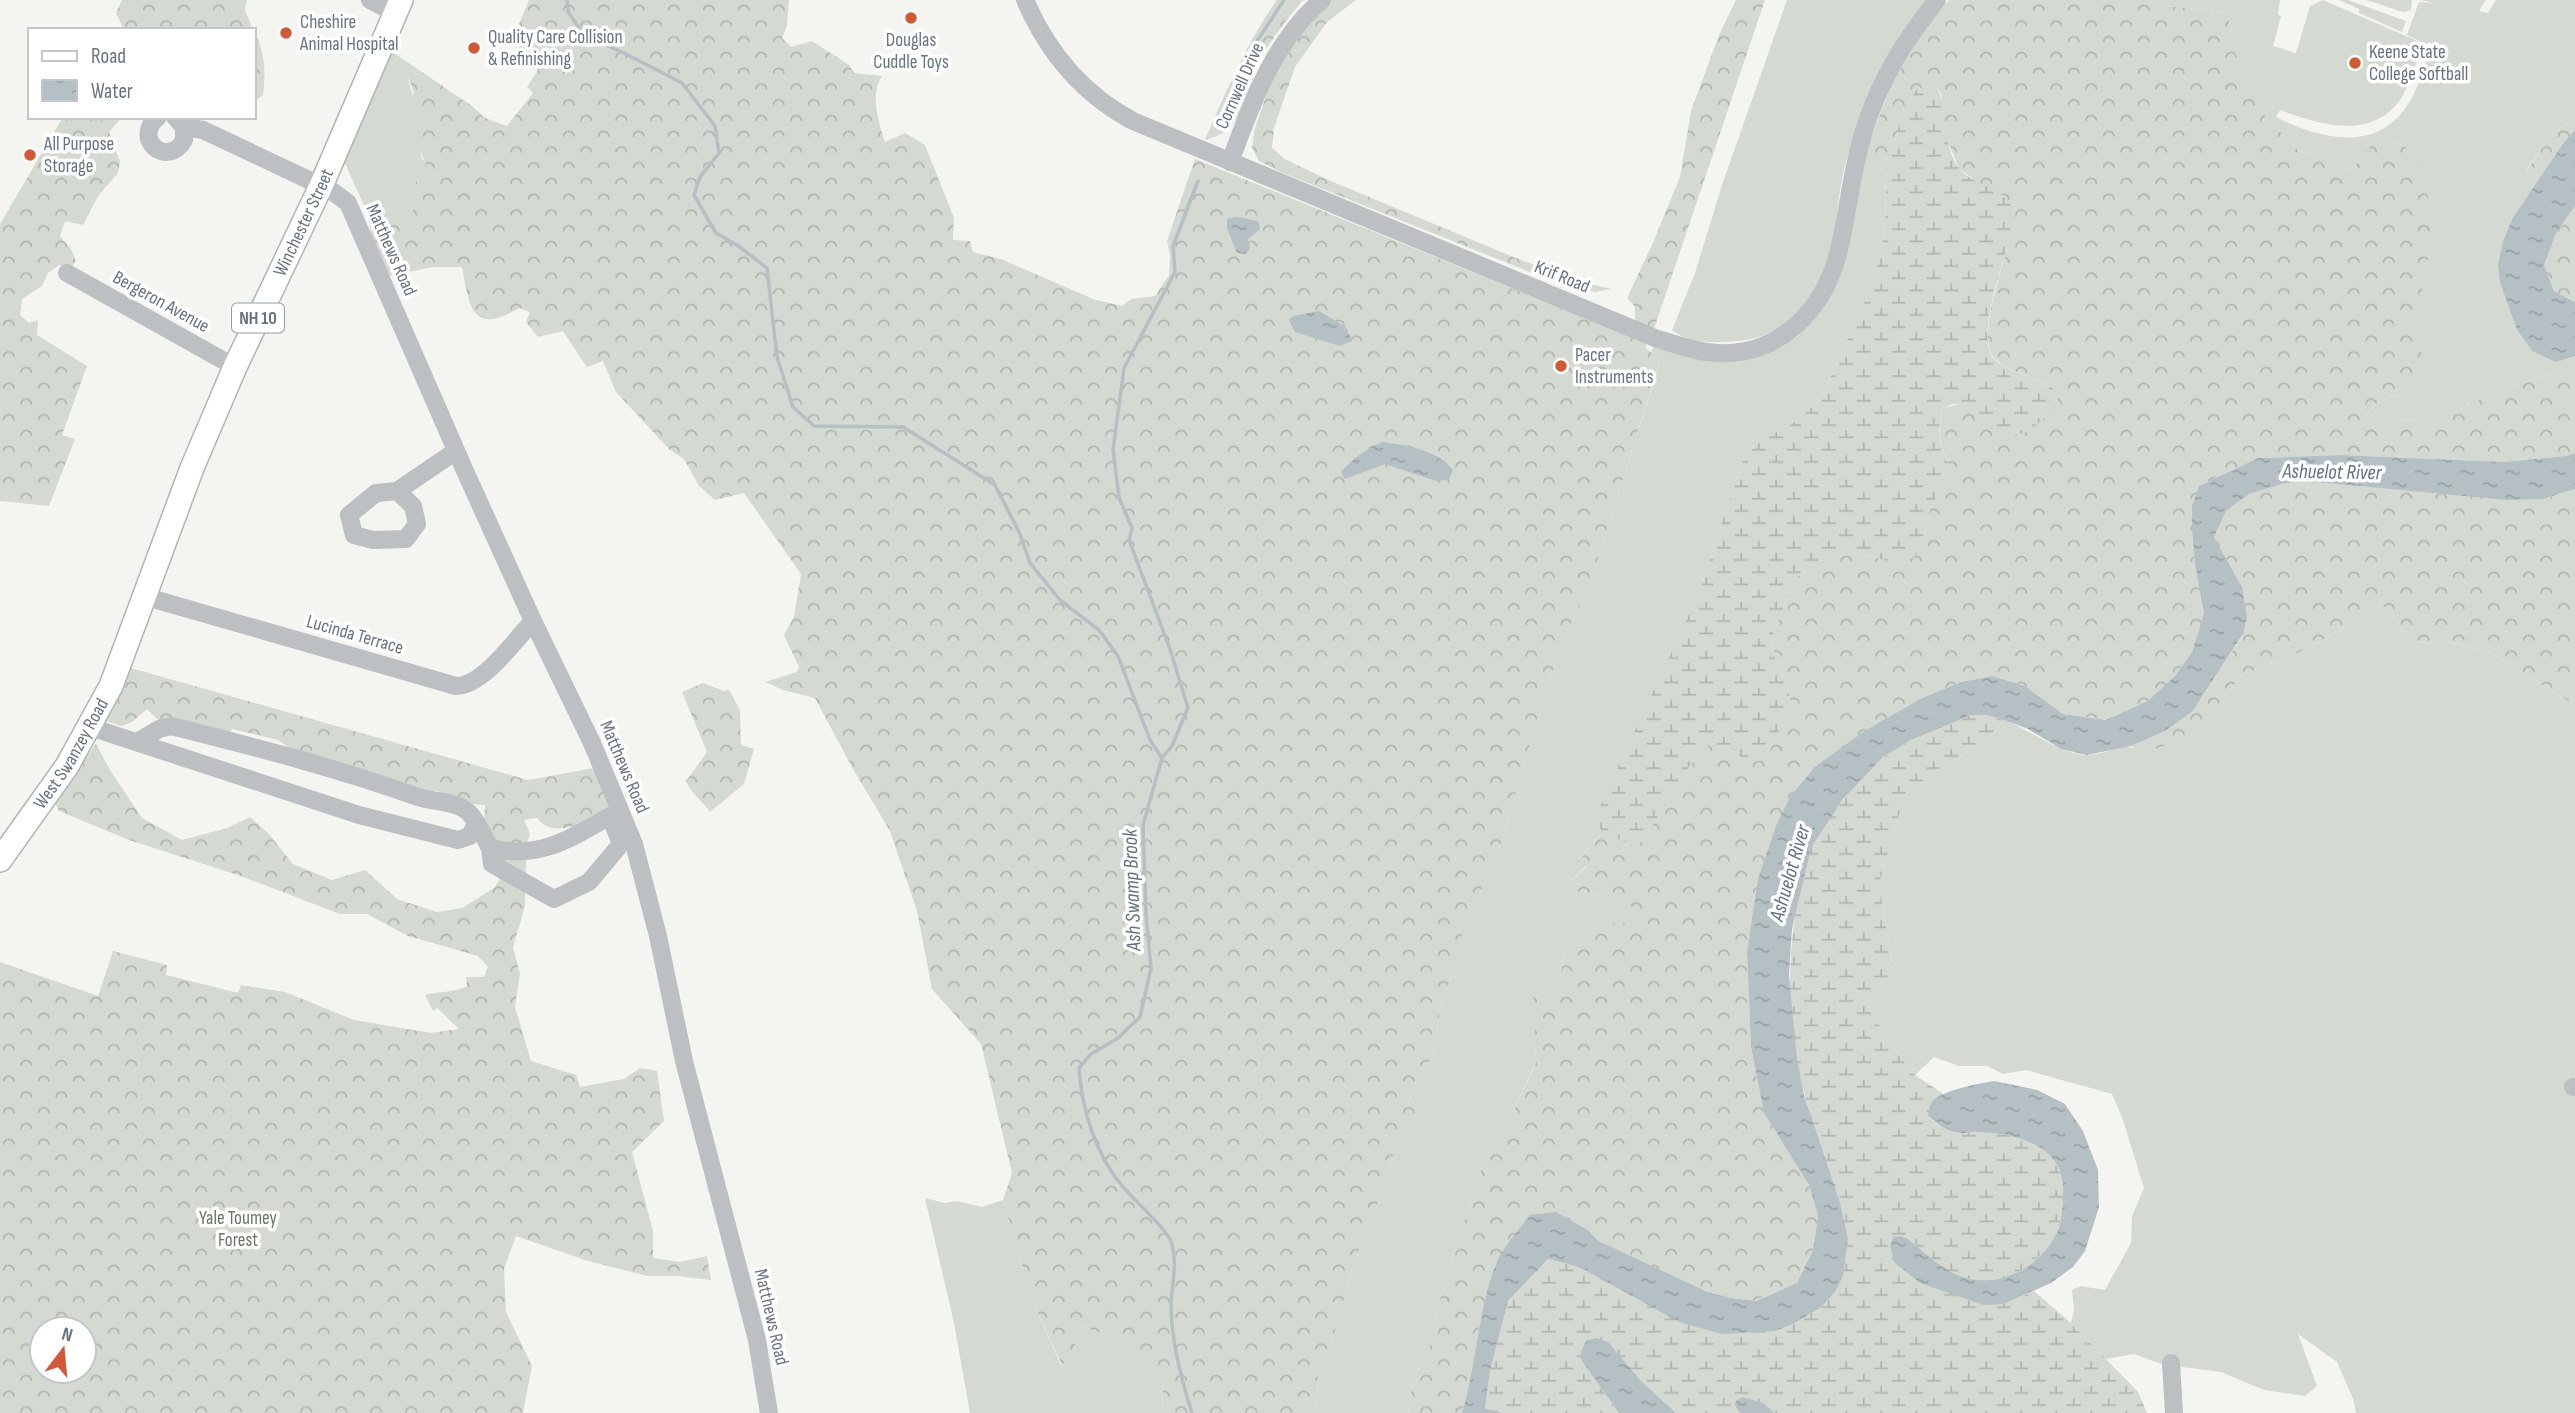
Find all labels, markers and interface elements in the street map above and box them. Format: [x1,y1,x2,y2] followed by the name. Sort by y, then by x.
[903,10,919,26] marker: Douglas Cuddle Toys
[299,11,399,56] place label: Cheshire Animal Hospital
[278,25,294,41] marker: Cheshire Animal Hospital
[488,26,623,71] place label: Quality Care Collision & Refinishing
[28,28,256,119] legend
[873,29,949,74] place label: Douglas Cuddle Toys
[1211,39,1269,133] street label: Cornwell Drive
[466,40,482,56] marker: Quality Care Collision & Refinishing
[2369,41,2468,86] place label: Keene State College Softball
[91,44,126,69] text: Road
[2347,55,2363,71] marker: Keene State College Softball
[91,79,133,104] text: Water
[43,133,114,178] place label: All Purpose Storage
[22,147,38,163] marker: All Purpose Storage
[268,165,339,280] street label: Winchester Street
[361,201,421,299] street label: Matthews Road
[1531,256,1593,298] street label: Krif Road
[109,266,213,338] street label: Bergeron Avenue
[232,304,284,332] road number: NH 10
[1575,344,1654,389] place label: Pacer Instruments
[1553,358,1569,374] marker: Pacer Instruments
[2281,459,2383,485] water label: Ashuelot River
[304,610,406,660] street label: Lucinda Terrace
[28,694,113,814] street label: West Swanzey Road
[594,717,654,817] street label: Matthews Road
[1764,821,1816,925] water label: Ashuelot River
[1117,828,1147,952] water label: Ash Swamp Brook
[199,1207,278,1252] park label: Yale Toumey Forest
[749,1267,793,1367] street label: Matthews Road
[28,1315,98,1385] north arrow
[59,1323,75,1348] text: N

